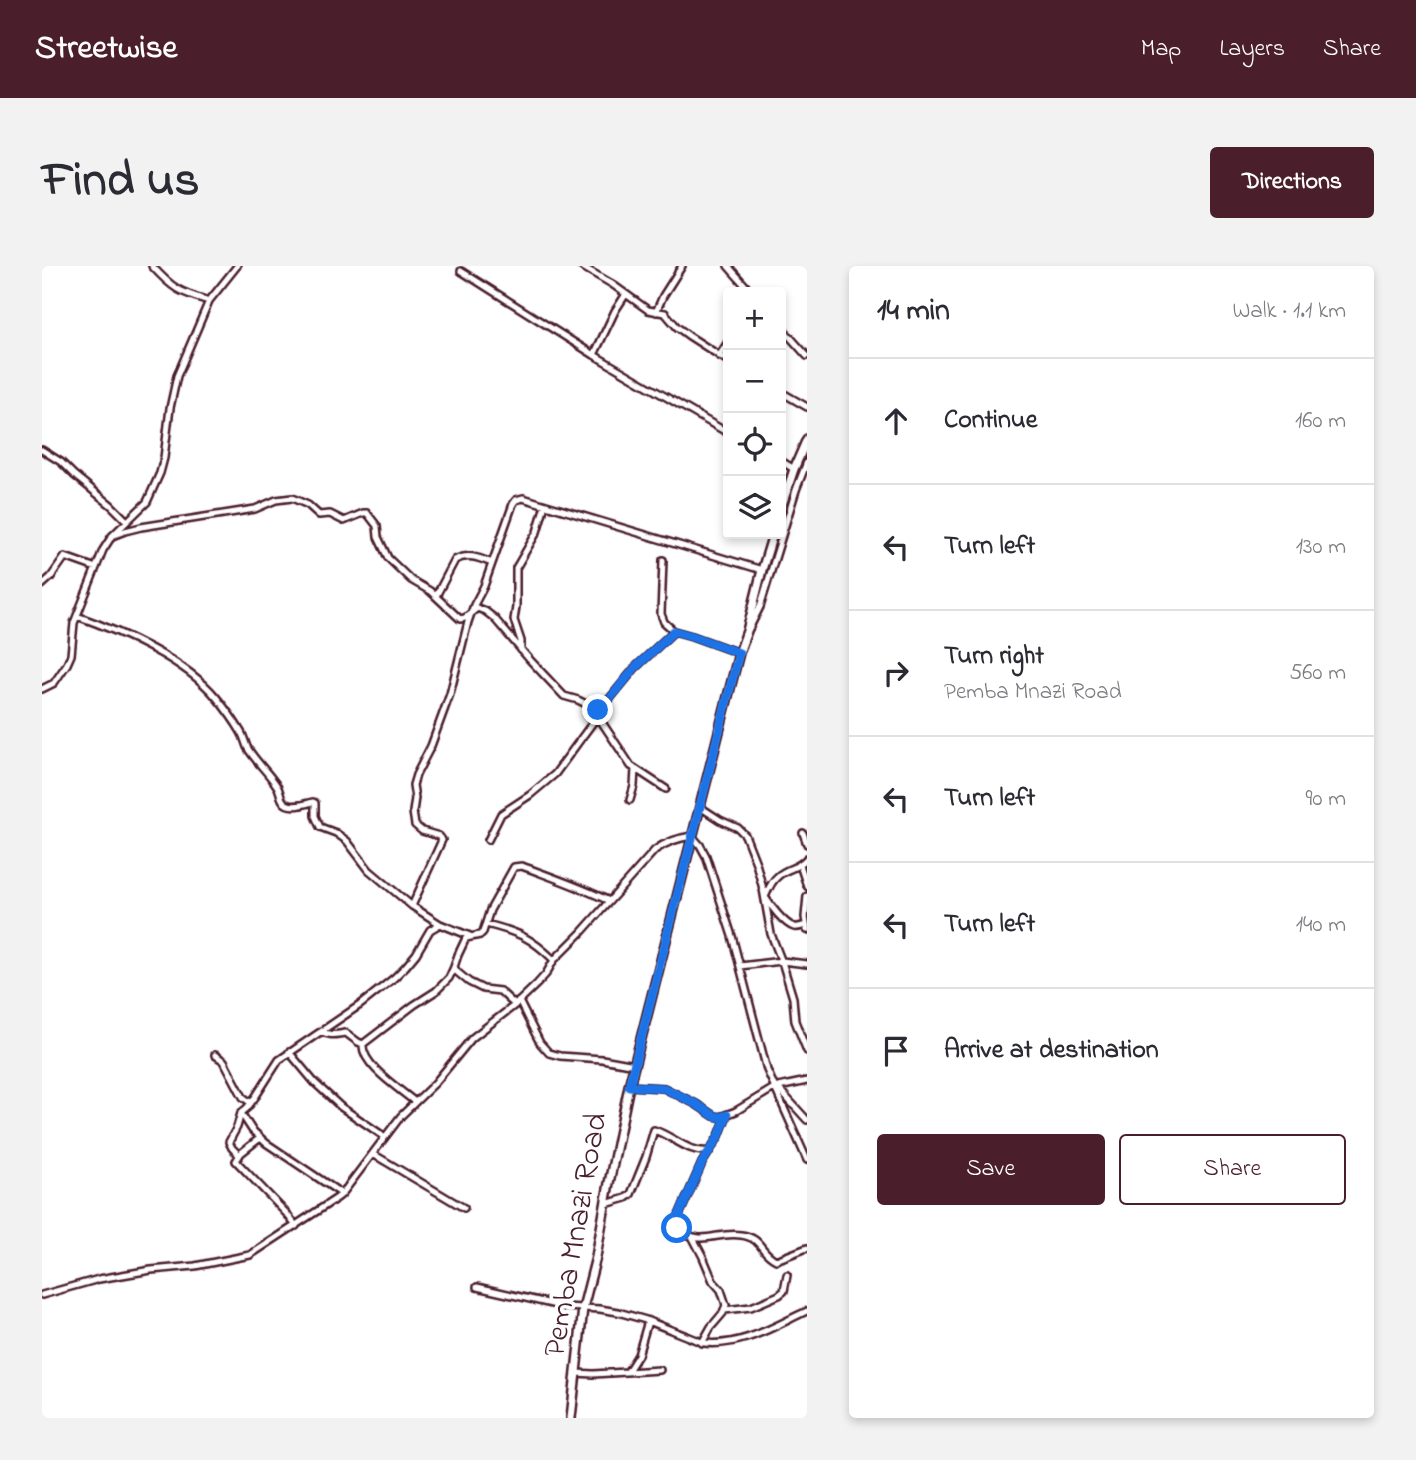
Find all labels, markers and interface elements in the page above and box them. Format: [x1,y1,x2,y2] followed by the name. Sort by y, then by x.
[35,25,177,73] text: Streetwise
[1141,32,1181,67] text: Map
[1219,32,1285,67] text: Layers
[1323,32,1381,67] text: Share
[42,146,199,218] text: Find us
[1210,147,1374,218] button: Directions
[723,287,786,539] map controls
[723,287,786,350] button: +
[877,290,950,334] text: 14 min
[1232,295,1346,328] text: Walk · 1.1 km
[723,350,786,413] button: −
[877,402,915,440] icon: ahead
[944,402,1037,440] text: Continue
[1295,405,1346,438] text: 160 m
[723,413,786,476] button: locate
[723,476,786,539] button: layers
[877,528,915,566] icon: left
[944,528,1035,566] text: Turn left
[1296,531,1346,564] text: 130 m
[944,638,1044,676] text: Turn right
[877,654,915,692] icon: right
[1289,657,1346,690] text: 560 m
[944,676,1122,709] text: Pemba Mnazi Road
[582,694,613,725] route end
[877,780,915,818] icon: left
[944,780,1035,818] text: Turn left
[1306,783,1346,816] text: 90 m
[877,906,915,944] icon: left
[944,906,1035,944] text: Turn left
[1296,909,1346,942] text: 140 m
[877,1032,915,1070] icon: arrive
[944,1032,1159,1070] text: Arrive at destination
[532,1109,622,1361] street label: Pemba Mnazi Road
[877,1134,1105,1205] button: Save
[1119,1134,1346,1205] button: Share
[661,1212,692,1243] route start

